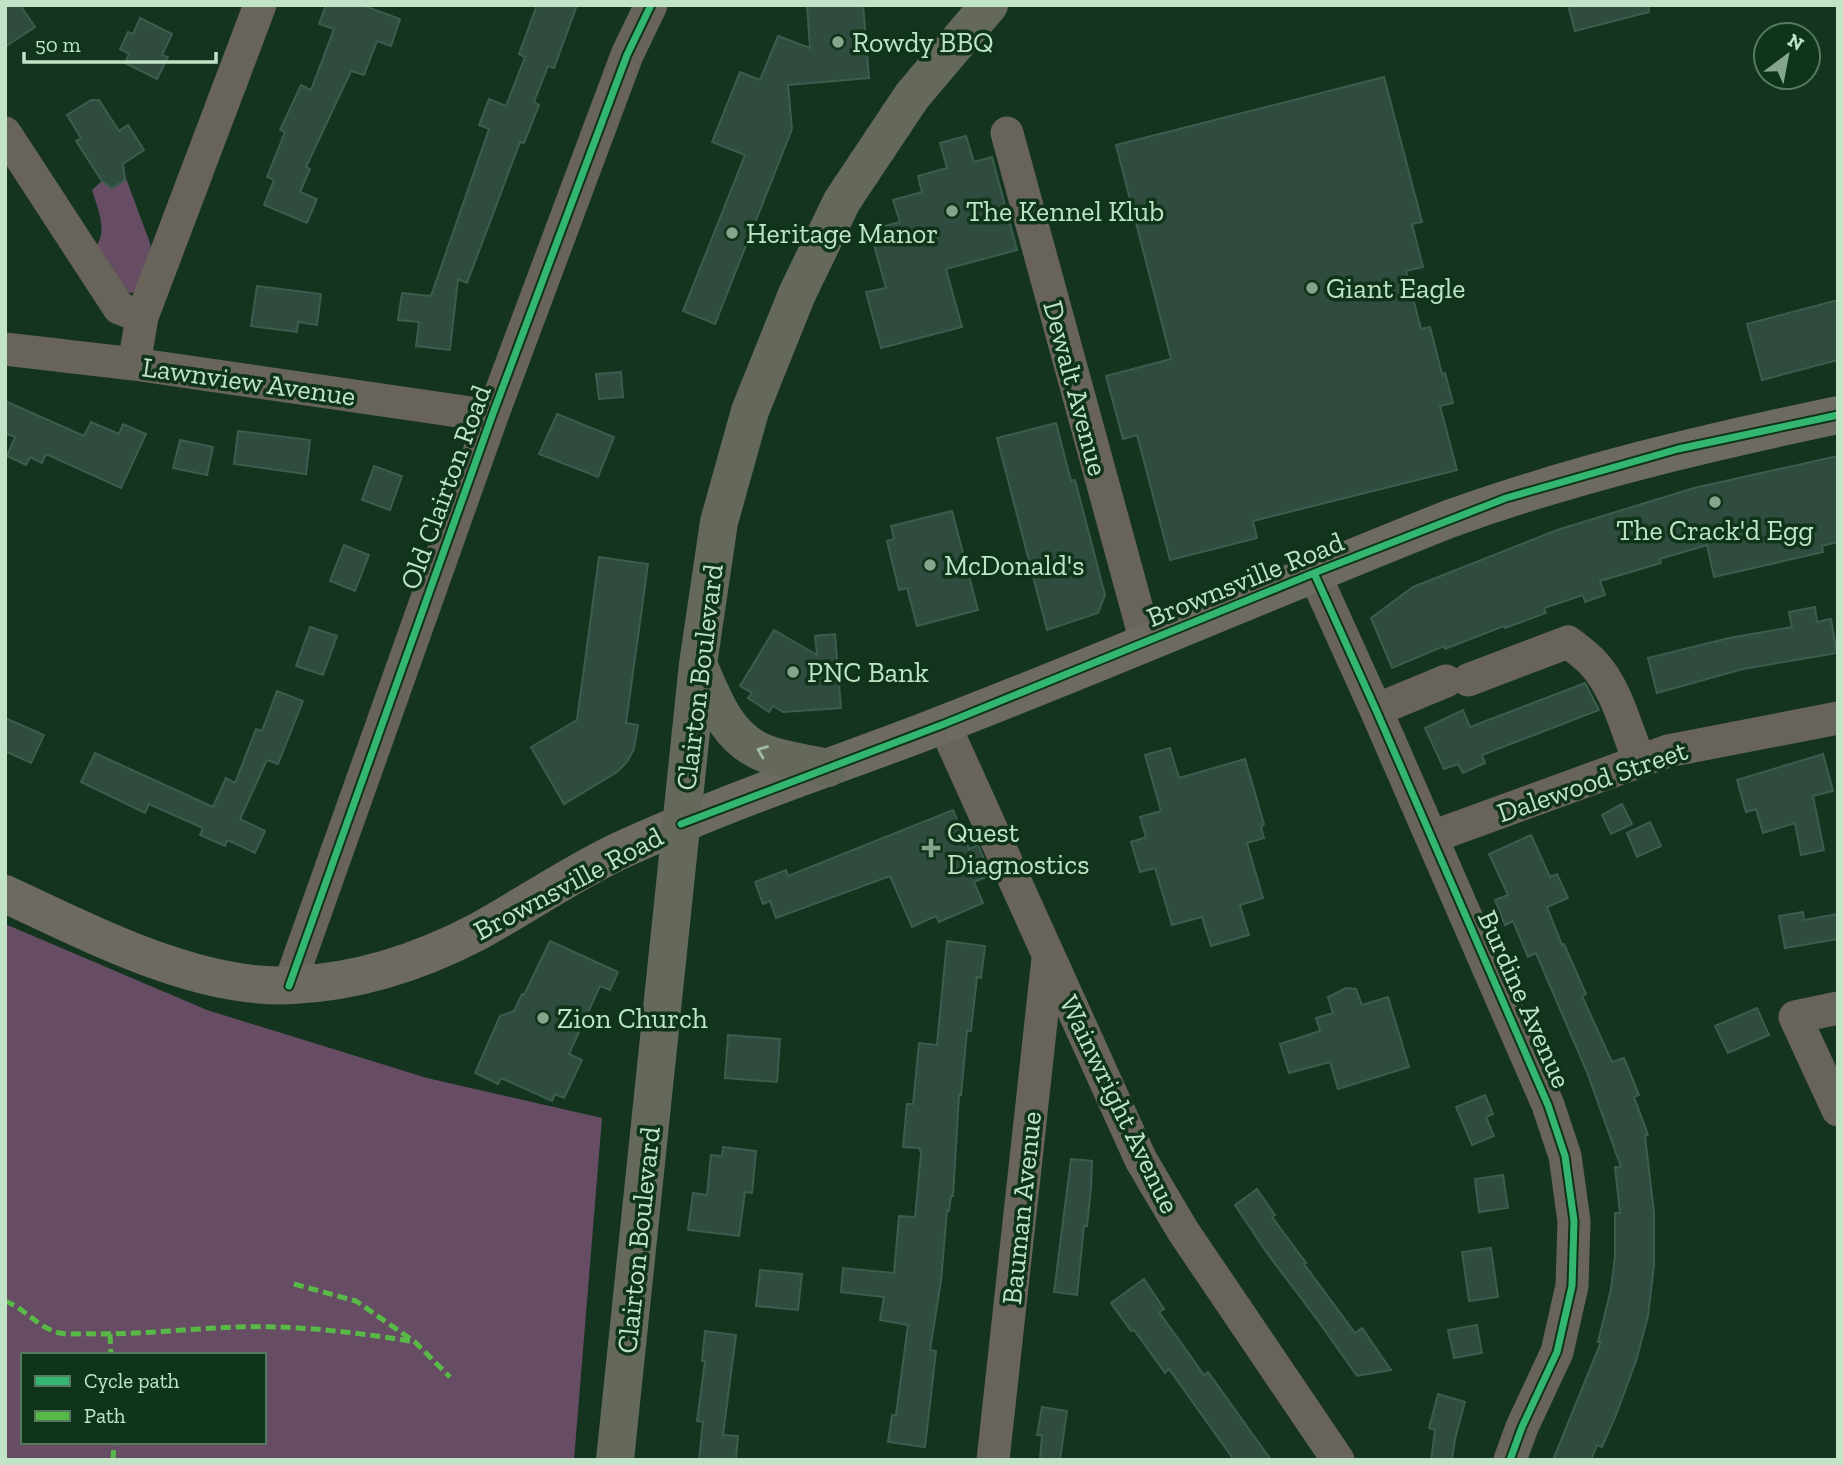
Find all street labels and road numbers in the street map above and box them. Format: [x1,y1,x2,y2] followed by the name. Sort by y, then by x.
[1036,297,1115,479] street label: Dewalt Avenue
[140,350,358,413] street label: Lawnview Avenue
[393,380,498,594] street label: Old Clairton Road
[1142,525,1348,634] street label: Brownsville Road
[669,562,730,792] street label: Clairton Boulevard
[1493,733,1692,829] street label: Dalewood Street
[468,820,668,947] street label: Brownsville Road
[1471,905,1578,1093] street label: Burdine Avenue
[1052,990,1187,1219] street label: Wainwright Avenue
[995,1110,1048,1306] street label: Bauman Avenue
[610,1125,667,1355] street label: Clairton Boulevard

